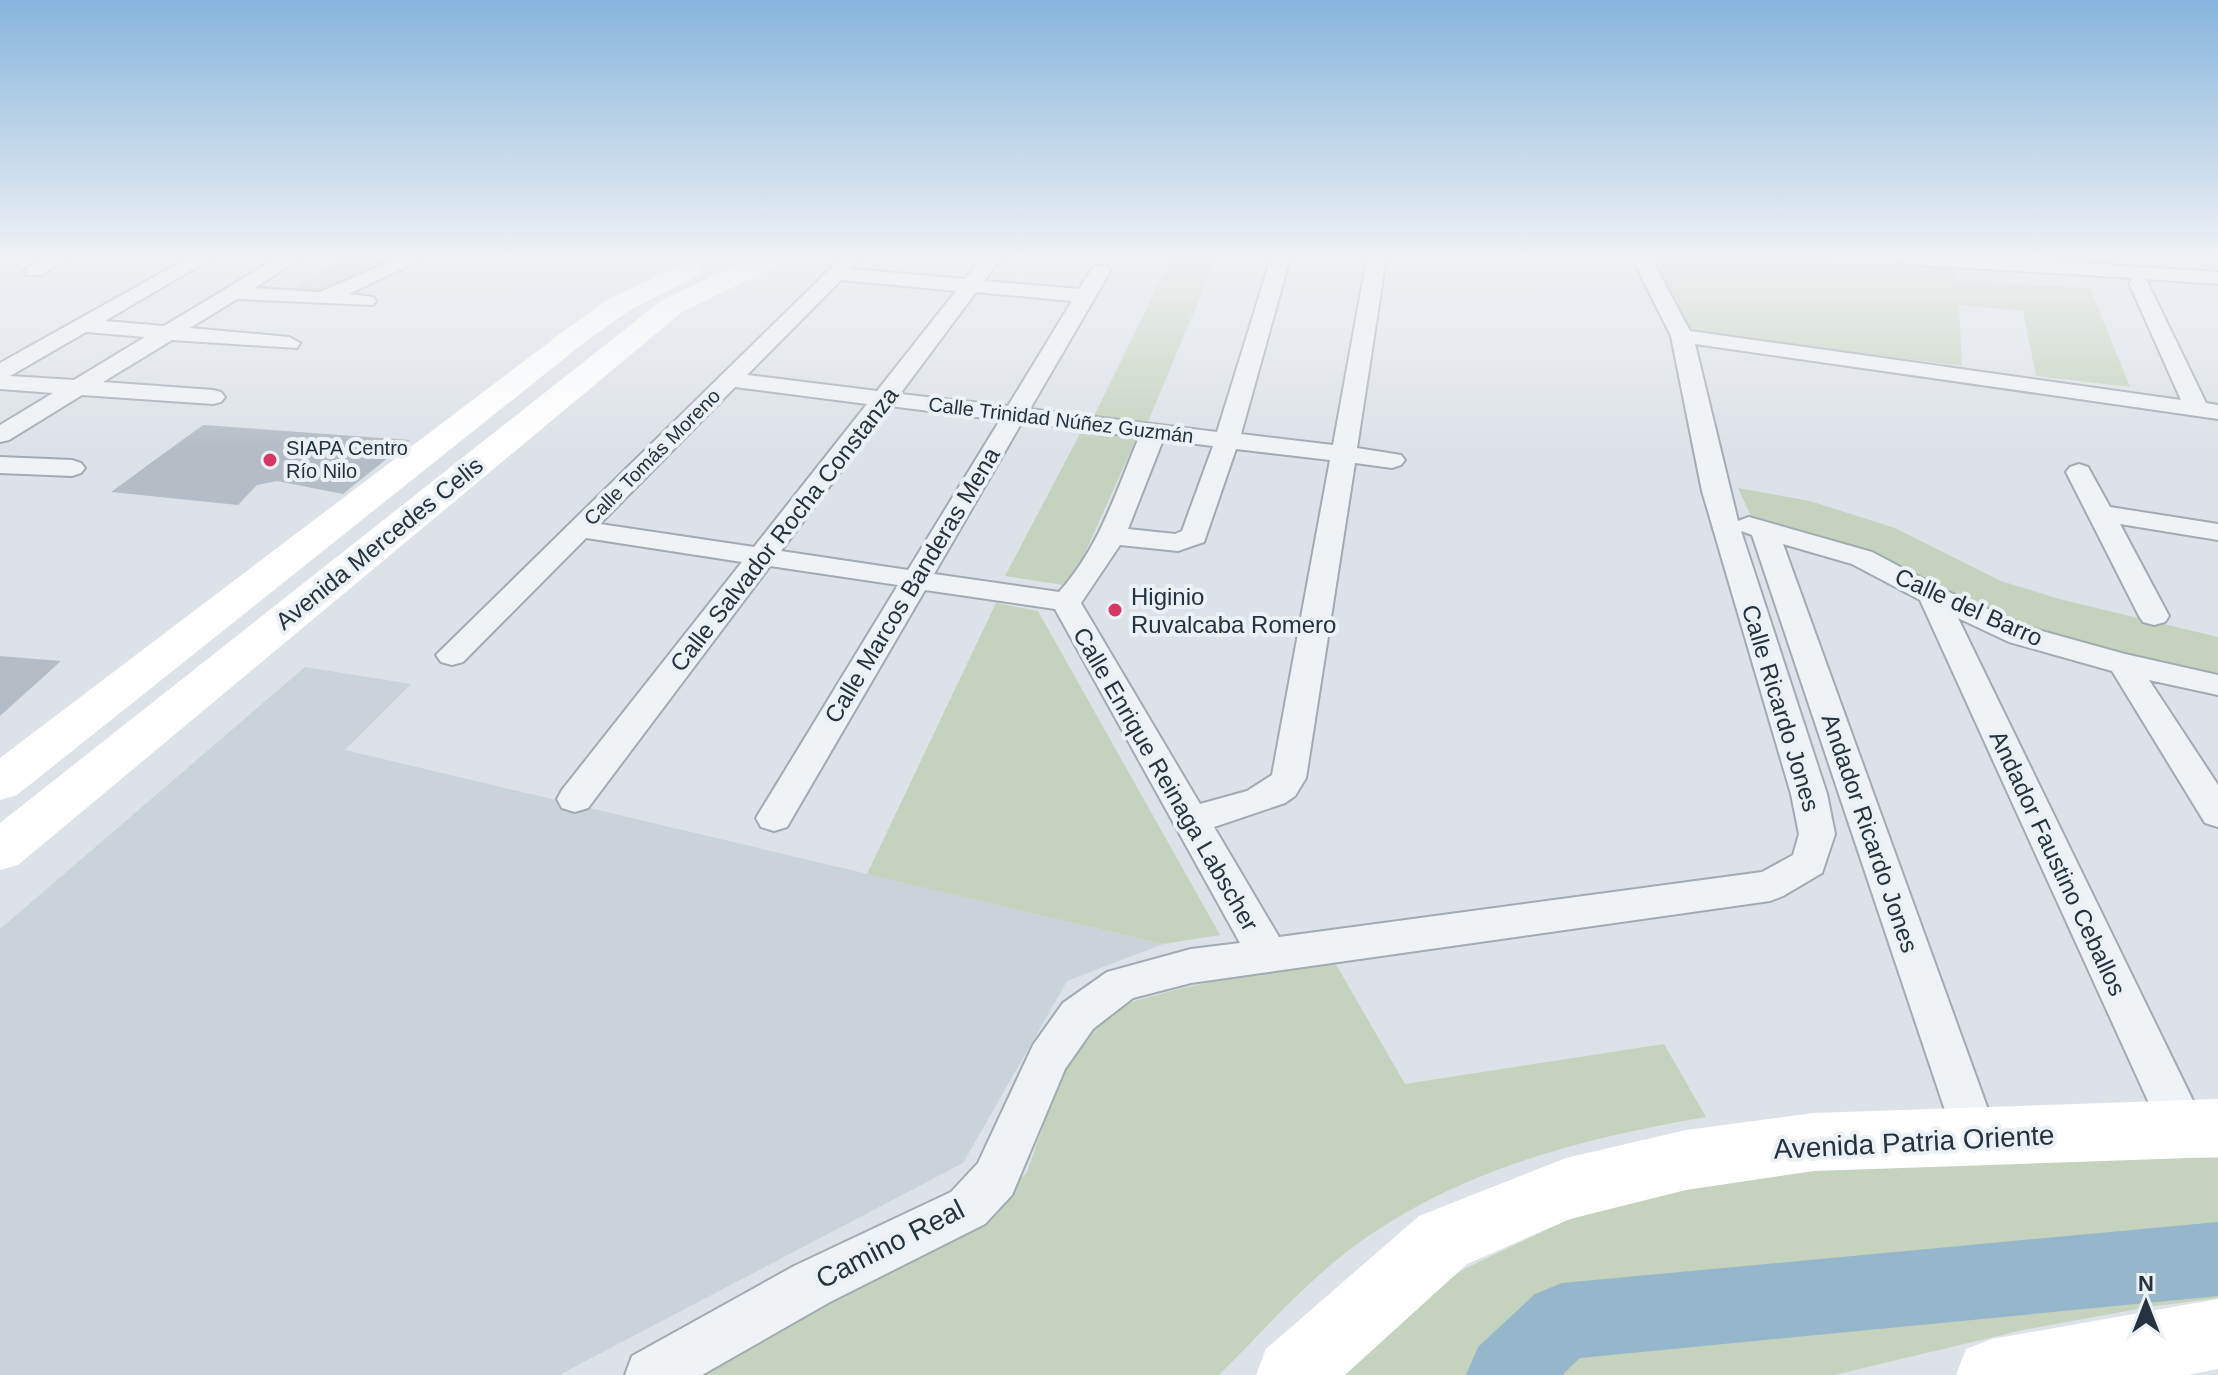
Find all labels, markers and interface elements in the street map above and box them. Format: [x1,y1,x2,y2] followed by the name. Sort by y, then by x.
[665,381,904,677] street label: Calle Salvador Rocha Constanza
[580,385,724,529] street label: Calle Tomás Moreno
[927,393,1195,447] street label: Calle Trinidad Núñez Guzmán
[286,437,408,482] place label: SIAPA Centro Río Nilo
[819,442,1005,727] street label: Calle Marcos Banderas Mena
[261,451,279,469] marker: SIAPA Centro Río Nilo
[270,451,488,635] street label: Avenida Mercedes Celis
[1891,562,2047,652] street label: Calle del Barro
[1131,583,1336,638] place label: Higinio Ruvalcaba Romero
[1106,601,1124,619] marker: Higinio Ruvalcaba Romero
[1737,601,1825,815] street label: Calle Ricardo Jones
[1068,623,1264,935] street label: Calle Enrique Reinaga Labscher
[1816,710,1924,956] street label: Andador Ricardo Jones
[1985,726,2131,1000] street label: Andador Faustino Ceballos
[1773,1119,2055,1165] street label: Avenida Patria Oriente
[811,1193,969,1295] street label: Camino Real
[2106,1263,2186,1343] north arrow
[2138,1271,2154,1296] text: N

